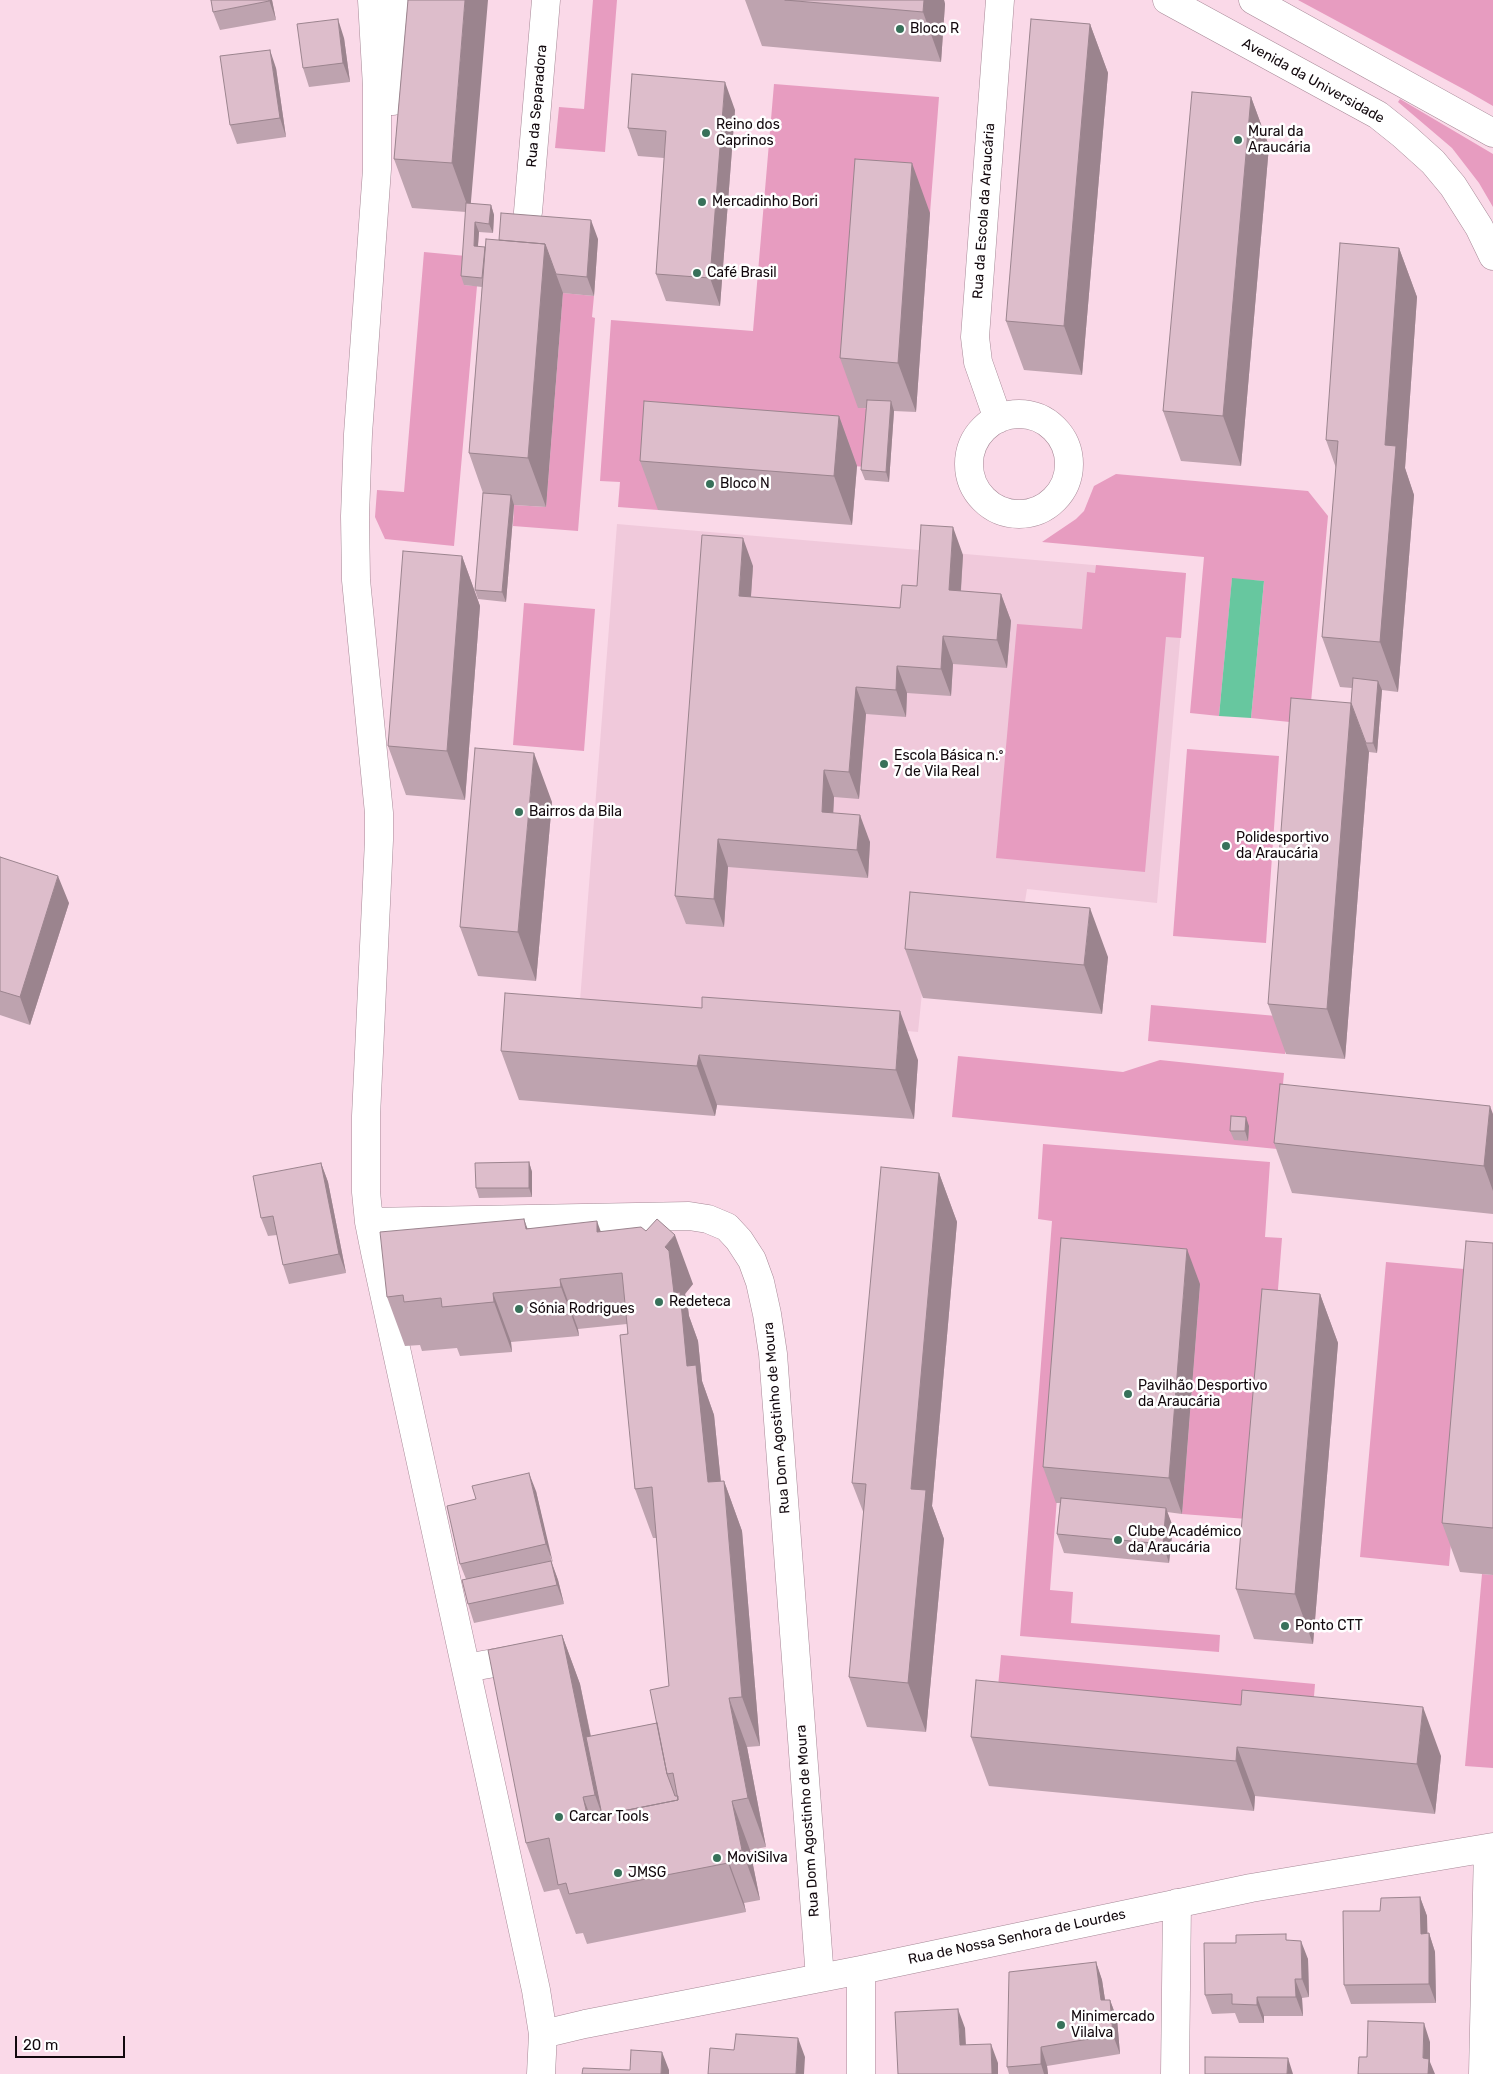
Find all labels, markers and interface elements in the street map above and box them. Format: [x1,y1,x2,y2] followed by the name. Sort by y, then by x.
[910,21,959,37] place label: Bloco R
[894,23,906,35] marker: Bloco R
[1239,35,1387,127] street label: Avenida da Universidade
[523,44,551,168] street label: Rua da Separadora
[716,117,780,150] place label: Reino dos Caprinos
[969,122,999,300] street label: Rua da Escola da Araucária
[1248,124,1311,156] place label: Mural da Araucária
[700,127,712,139] marker: Reino dos Caprinos
[1232,134,1244,146] marker: Mural da Araucária
[712,194,818,210] place label: Mercadinho Bori
[696,196,708,208] marker: Mercadinho Bori
[707,265,777,281] place label: Café Brasil
[691,267,703,279] marker: Café Brasil
[720,476,770,492] place label: Bloco N
[704,478,716,490] marker: Bloco N
[894,748,1003,780] place label: Escola Básica n.º 7 de Vila Real
[878,758,890,770] marker: Escola Básica n.º 7 de Vila Real
[529,804,622,820] place label: Bairros da Bila
[513,806,525,818] marker: Bairros da Bila
[1236,830,1329,862] place label: Polidesportivo da Araucária
[1220,840,1232,852] marker: Polidesportivo da Araucária
[669,1294,731,1310] place label: Redeteca
[653,1296,665,1308] marker: Redeteca
[529,1301,635,1317] place label: Sónia Rodrigues
[513,1303,525,1315] marker: Sónia Rodrigues
[760,1321,794,1515] street label: Rua Dom Agostinho de Moura
[1138,1378,1267,1410] place label: Pavilhão Desportivo da Araucária
[1122,1388,1134,1400] marker: Pavilhão Desportivo da Araucária
[1128,1524,1241,1556] place label: Clube Académico da Araucária
[1112,1534,1124,1546] marker: Clube Académico da Araucária
[1295,1618,1363,1634] place label: Ponto CTT
[1279,1620,1291,1632] marker: Ponto CTT
[793,1724,823,1918] street label: Rua Dom Agostinho de Moura
[569,1809,649,1825] place label: Carcar Tools
[553,1811,565,1823] marker: Carcar Tools
[727,1850,788,1866] place label: MoviSilva
[711,1852,723,1864] marker: MoviSilva
[628,1865,666,1881] place label: JMSG
[612,1867,624,1879] marker: JMSG
[907,1906,1127,1968] street label: Rua de Nossa Senhora de Lourdes
[1071,2009,1155,2041] place label: Minimercado Vilalva
[1055,2019,1067,2031] marker: Minimercado Vilalva
[18,2026,128,2058] scale bar
[23,2036,58,2054] text: 20 m

